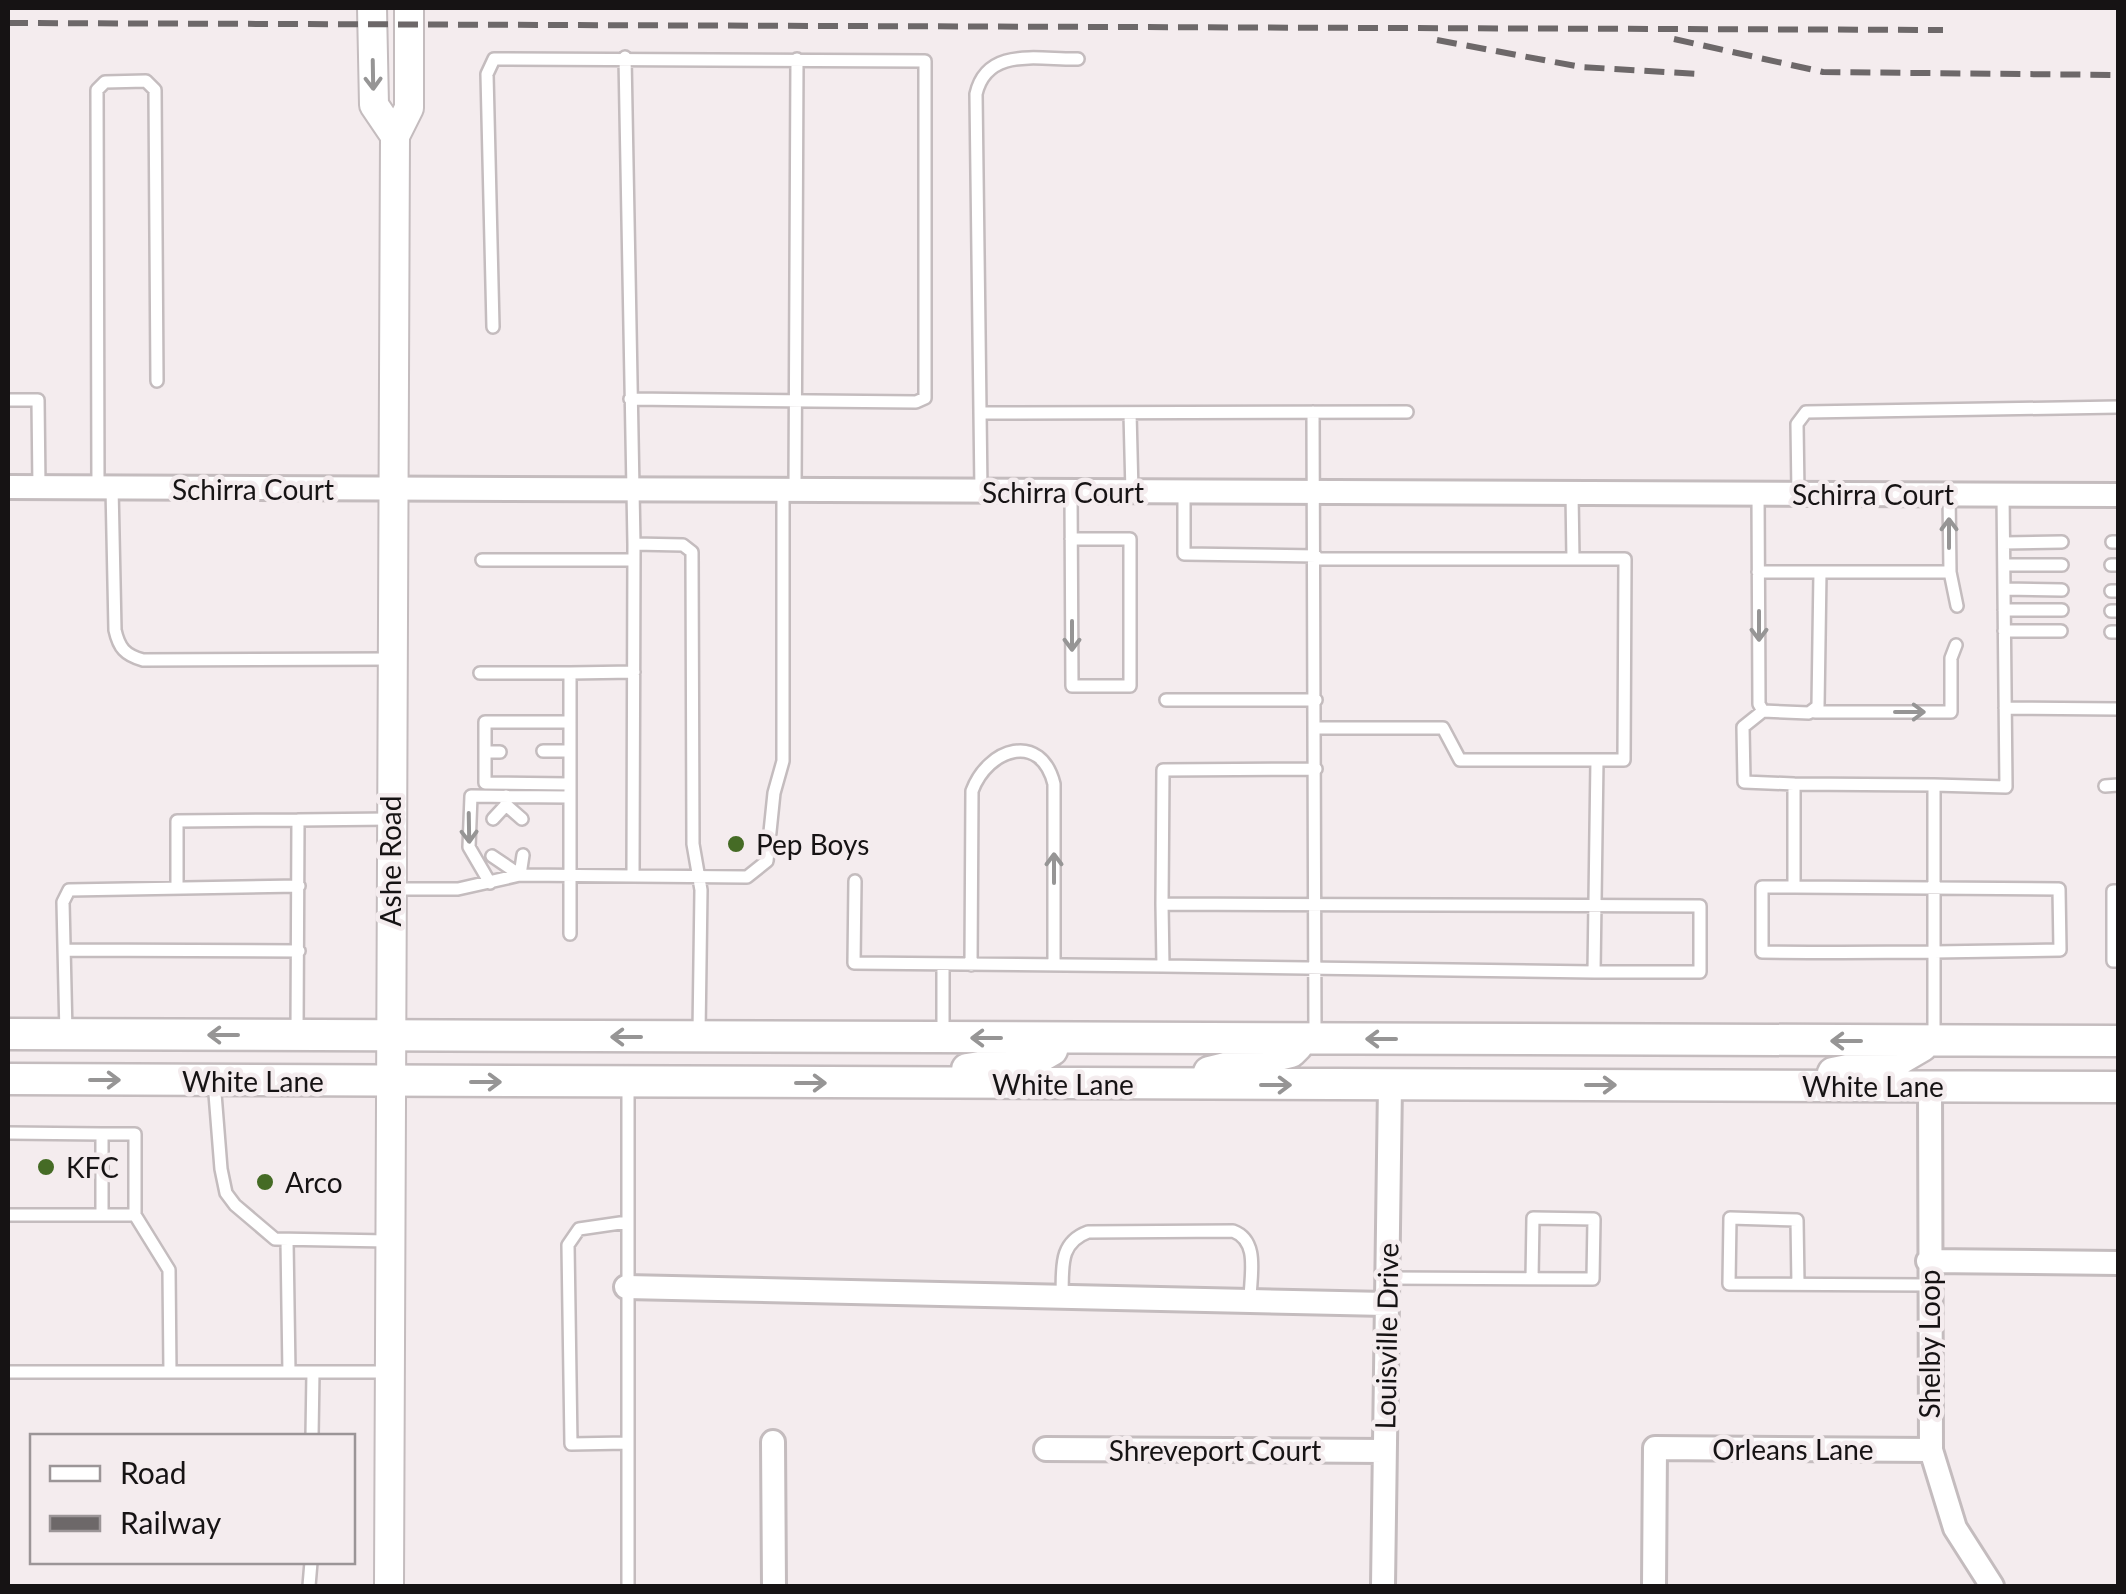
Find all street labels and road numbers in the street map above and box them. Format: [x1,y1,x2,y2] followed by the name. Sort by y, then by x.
[172,472,334,506] street label: Schirra Court
[982,475,1144,509] street label: Schirra Court
[1792,477,1954,511] street label: Schirra Court
[373,796,407,926] street label: Ashe Road
[182,1064,324,1098] street label: White Lane
[992,1067,1134,1101] street label: White Lane
[1802,1069,1944,1103] street label: White Lane
[1367,1242,1405,1430] street label: Louisville Drive
[1912,1269,1946,1419] street label: Shelby Loop
[1712,1432,1874,1466] street label: Orleans Lane
[1109,1433,1321,1467] street label: Shreveport Court

